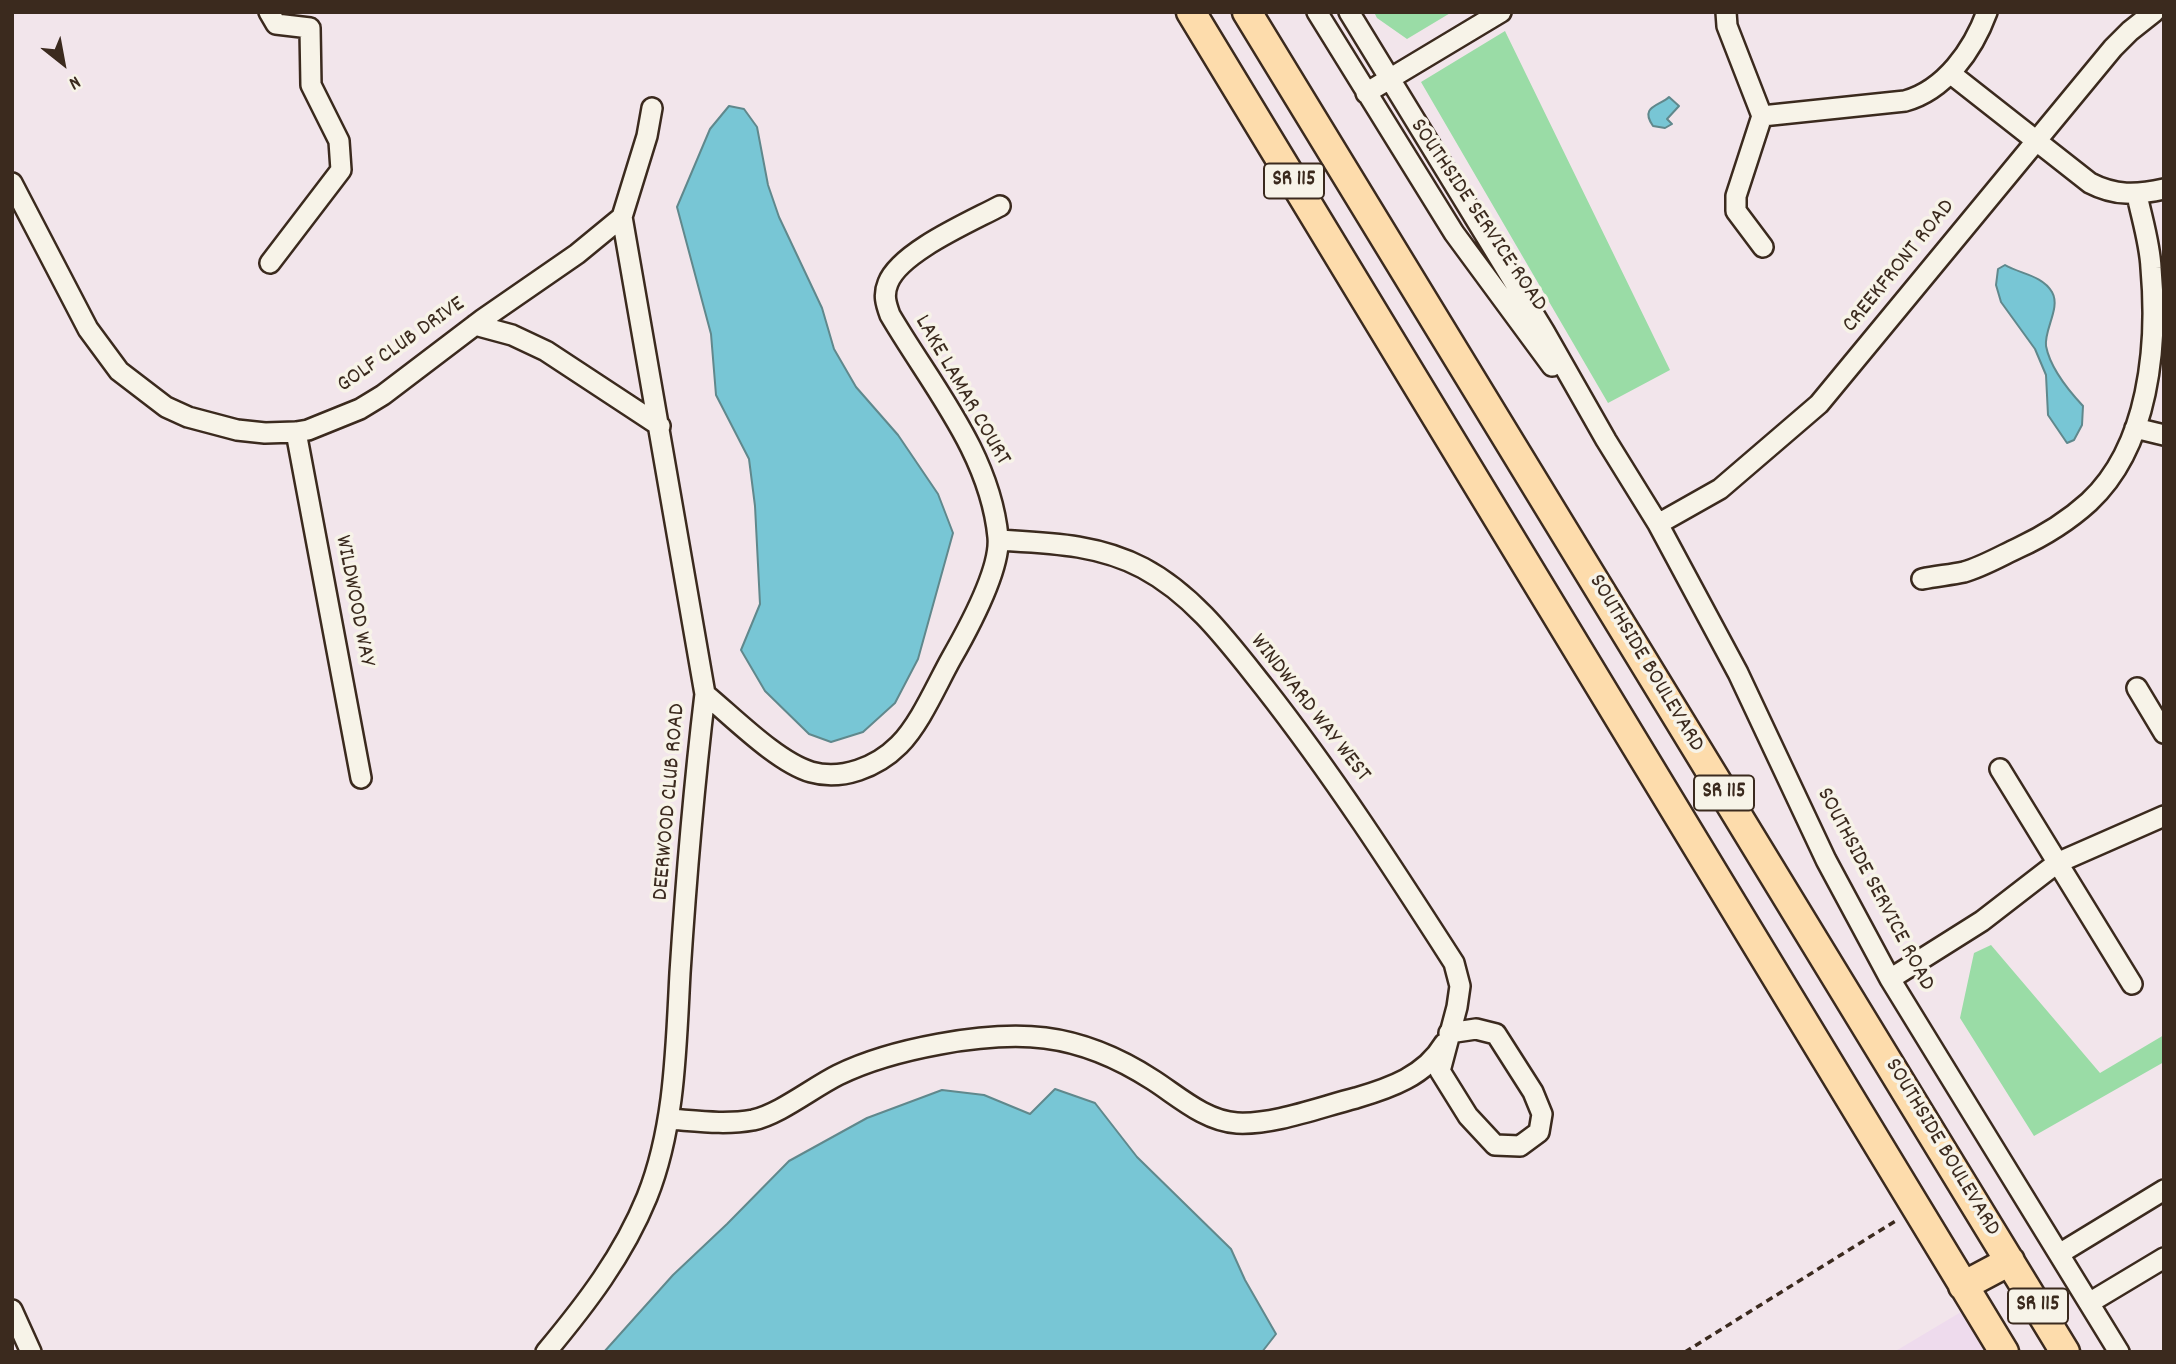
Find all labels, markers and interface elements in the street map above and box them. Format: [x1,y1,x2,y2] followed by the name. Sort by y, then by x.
[28,28,98,98] north arrow
[63,67,85,95] text: N
[1402,115,1552,317] street label: SOUTHSIDE SERVICE ROAD
[1264,164,1324,198] road number: SR 115
[1838,195,1962,339] street label: CREEKFRONT ROAD
[333,292,471,400] street label: GOLF CLUB DRIVE
[907,311,1015,471] street label: LAKE LAMAR COURT
[327,533,379,669] street label: WILDWOOD WAY
[1581,570,1709,758] street label: SOUTHSIDE BOULEVARD
[1243,630,1375,788] street label: WINDWARD WAY WEST
[649,702,693,902] street label: DEERWOOD CLUB ROAD
[1694,776,1754,810] road number: SR 115
[1809,784,1939,996] street label: SOUTHSIDE SERVICE ROAD
[1877,1054,2005,1242] street label: SOUTHSIDE BOULEVARD
[2008,1288,2068,1324] road number: SR 115

